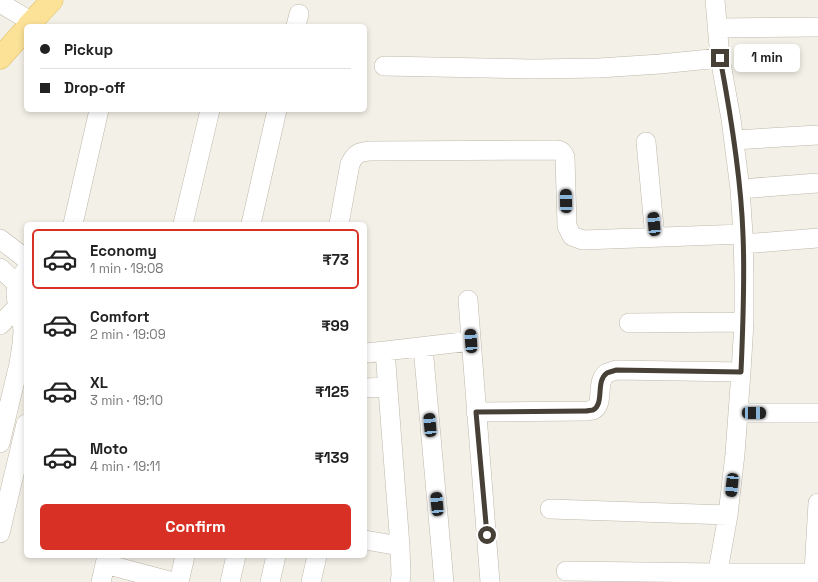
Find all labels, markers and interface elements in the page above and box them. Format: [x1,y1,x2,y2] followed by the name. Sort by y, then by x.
[64,40,113,59] text: Pickup
[734,44,800,72] callout: 1 min
[711,49,729,67] route end
[751,49,783,66] text: 1 min
[64,78,125,97] text: Drop-off
[560,189,572,213] car
[647,212,661,236] car
[42,241,78,277] icon: car
[90,241,157,260] text: Economy
[322,250,349,269] text: ₹73
[90,260,163,277] text: 1 min · 19:08
[42,307,78,343] icon: car
[90,307,150,326] text: Comfort
[321,316,349,335] text: ₹99
[90,326,166,343] text: 2 min · 19:09
[464,329,478,353] car
[42,373,78,409] icon: car
[90,373,108,392] text: XL
[315,382,349,401] text: ₹125
[90,392,163,409] text: 3 min · 19:10
[742,407,766,419] car
[423,413,437,437] car
[42,439,78,475] icon: car
[90,439,128,458] text: Moto
[314,448,349,467] text: ₹139
[90,458,160,475] text: 4 min · 19:11
[725,472,739,498] car
[430,492,444,516] car
[40,504,351,550] button: Confirm
[478,526,496,544] route start

